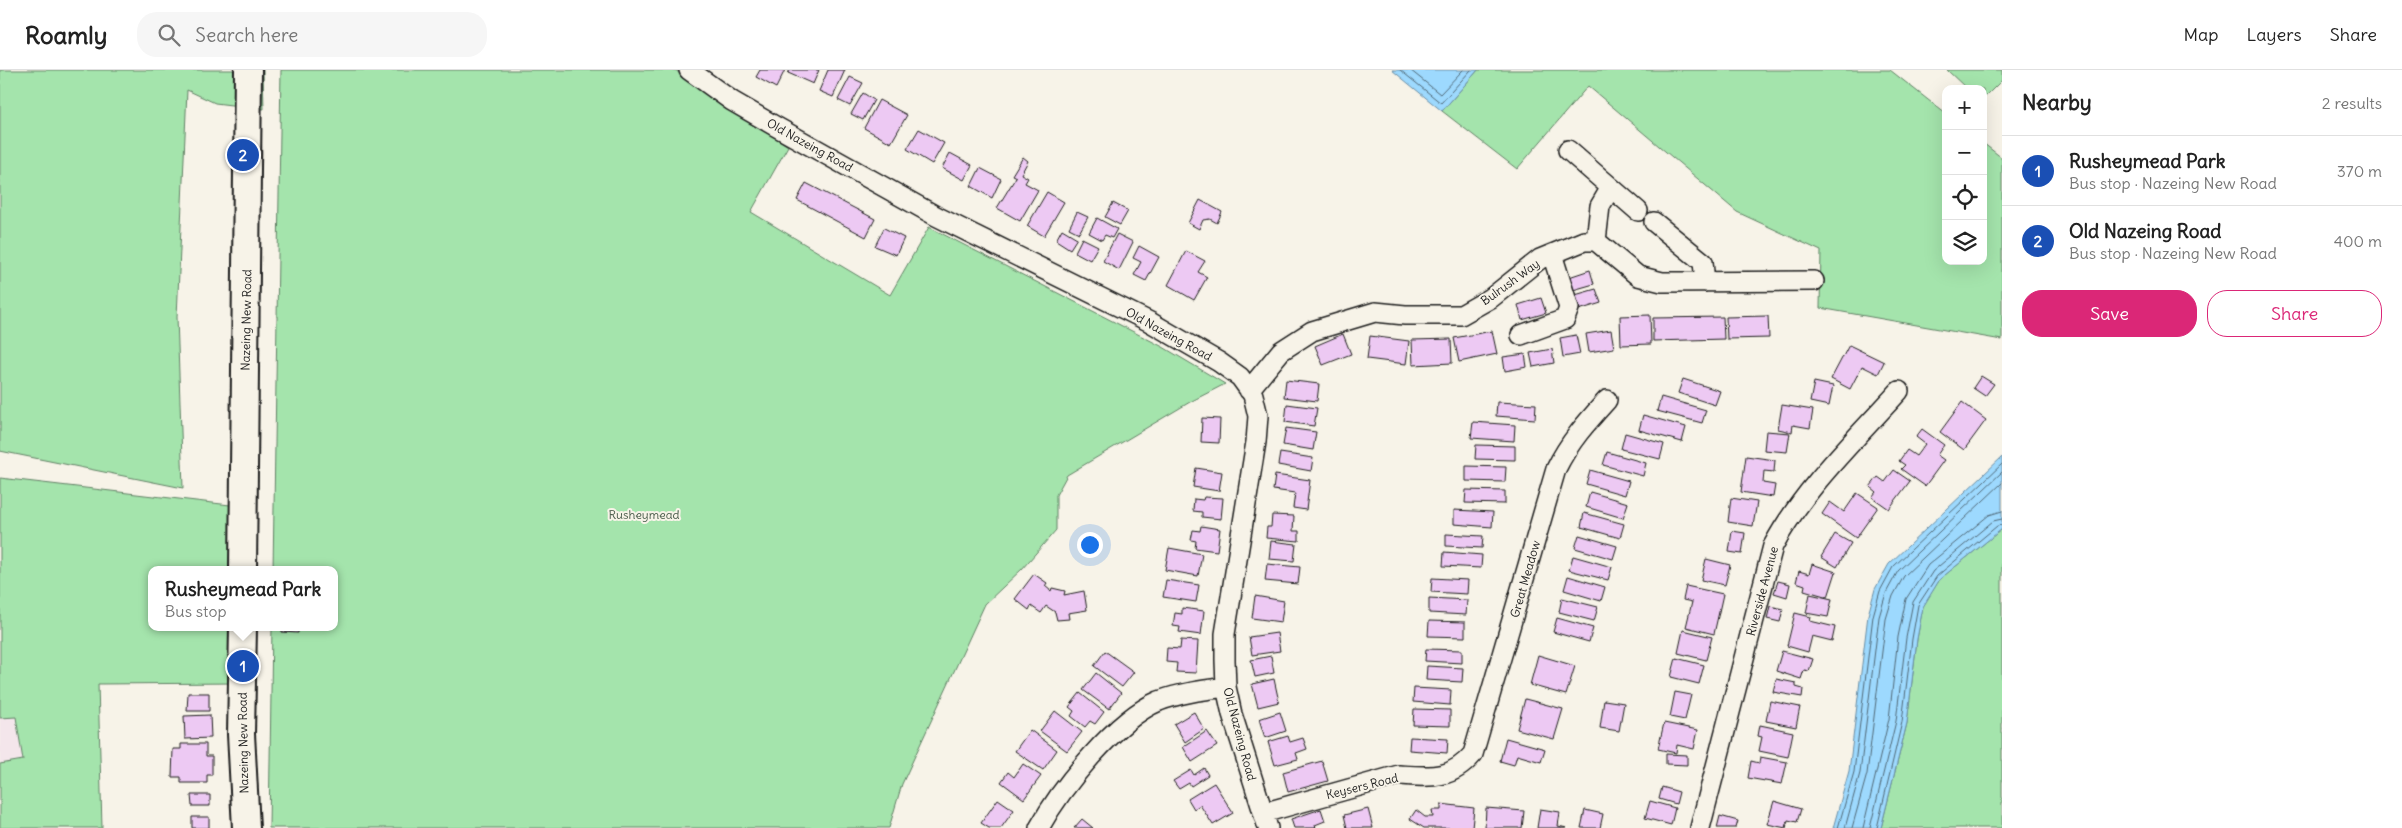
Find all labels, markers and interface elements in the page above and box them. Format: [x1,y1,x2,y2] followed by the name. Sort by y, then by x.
[137,12,487,57] search box
[25,20,107,50] text: Roamly
[155,21,183,49] icon: search
[195,23,298,47] text: Search here
[2183,23,2218,46] text: Map
[2246,23,2302,46] text: Layers
[2330,23,2377,46] text: Share
[1942,85,1987,265] map controls
[1942,85,1987,130] button: +
[2022,89,2092,116] text: Nearby
[2322,93,2382,113] text: 2 results
[764,115,856,175] street label: Old Nazeing Road
[1942,130,1987,175] button: −
[227,136,259,174] pin: 2
[2069,149,2225,173] text: Rusheymead Park
[2035,161,2041,181] text: 1
[2337,161,2382,181] text: 370 m
[2069,173,2277,193] text: Bus stop · Nazeing New Road
[1942,175,1987,220] button: locate
[2069,219,2221,243] text: Old Nazeing Road
[1942,220,1987,265] button: layers
[2034,231,2042,251] text: 2
[2334,231,2382,251] text: 400 m
[2069,243,2277,263] text: Bus stop · Nazeing New Road
[1478,256,1542,308] street label: Bulrush Way
[238,269,254,371] street label: Nazeing New Road
[2022,290,2197,337] button: Save
[2207,290,2382,337] button: Share
[1123,304,1215,364] street label: Old Nazeing Road
[608,507,680,522] park label: Rusheymead
[1077,532,1103,558] your location
[1507,538,1543,619] street label: Great Meadow
[1743,545,1781,637] street label: Riverside Avenue
[148,566,338,631] popup
[165,577,321,601] text: Rusheymead Park
[165,601,227,621] text: Bus stop
[227,647,259,685] pin: 1
[1220,686,1260,782] street label: Old Nazeing Road
[235,692,251,794] street label: Nazeing New Road
[1324,770,1400,802] street label: Keysers Road

